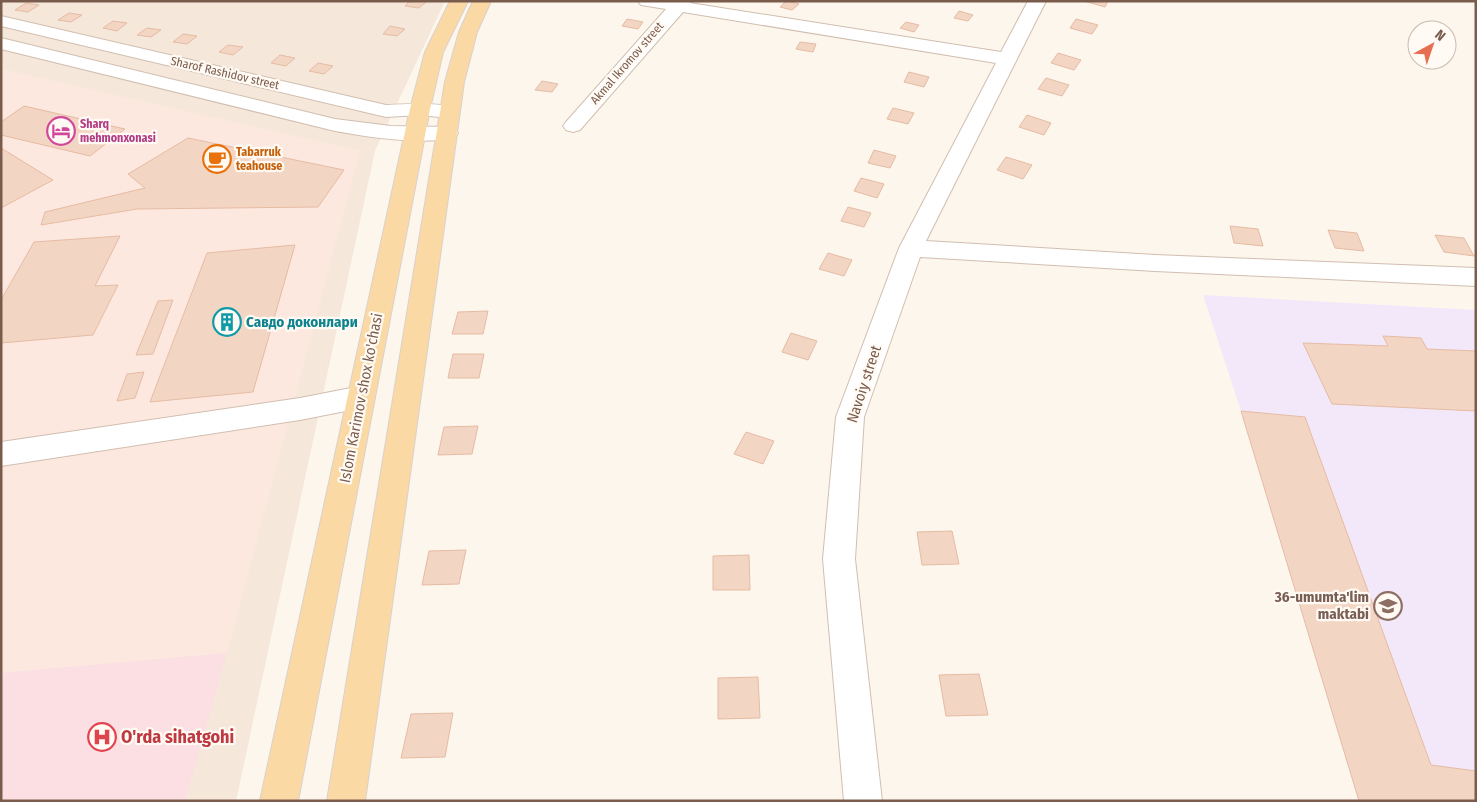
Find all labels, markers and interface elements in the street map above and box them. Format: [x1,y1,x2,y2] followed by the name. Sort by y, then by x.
[588,19,666,107] street label: Akmal Ikromov street
[1407,20,1457,70] north arrow
[1431,26,1449,45] text: N
[169,54,281,92] street label: Sharof Rashidov street
[46,116,76,146] hotel icon: Sharq mehmonxonasi
[80,117,156,145] place label: Sharq mehmonxonasi
[202,144,232,174] cafe icon: Tabarruk teahouse
[236,145,282,173] place label: Tabarruk teahouse
[212,307,242,337] building icon: Cавдо доконлари
[336,312,386,484] street label: Islom Karimov shox ko'chasi
[246,313,358,331] place label: Cавдо доконлари
[843,343,885,425] street label: Navoiy street
[1274,588,1369,623] place label: 36-umumta'lim maktabi
[1373,591,1403,621] school or university icon: 36-umumta'lim maktabi
[87,722,117,752] hospital icon: O'rda sihatgohi
[121,726,234,748] place label: O'rda sihatgohi

